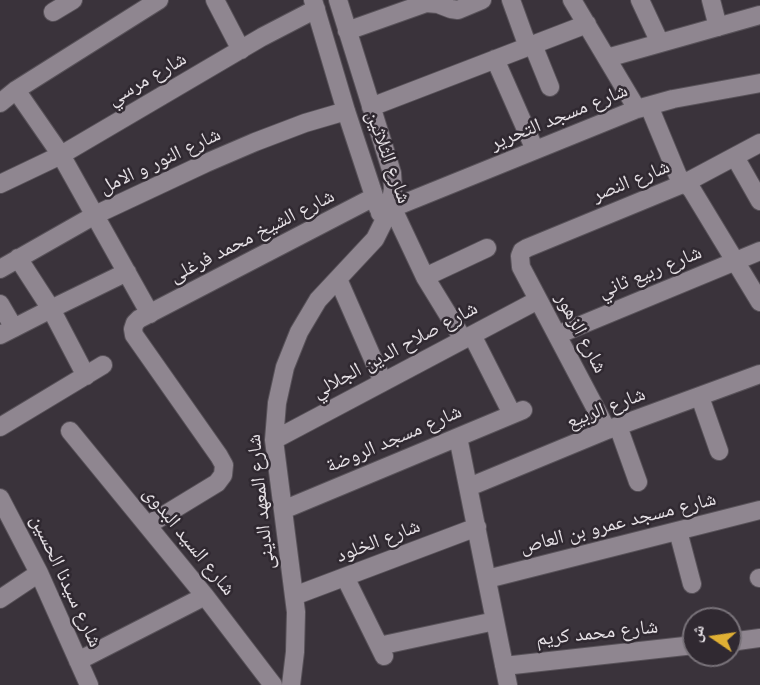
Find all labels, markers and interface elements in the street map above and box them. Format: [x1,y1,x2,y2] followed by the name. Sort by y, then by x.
[103,47,191,111] street label: شارع مرسي
[487,78,631,156] street label: شارع مسجد التحرير
[360,107,416,207] street label: شارع الثلاثين
[96,122,224,200] street label: شارع النور و الامل
[589,155,673,207] street label: شارع النصر
[165,184,339,288] street label: شارع الشيخ محمد فرغلى
[595,240,705,304] street label: شارع ربيع ثاني
[550,289,612,377] street label: شارع الزهور
[308,296,482,404] street label: شارع صلاح الدين الجلالي
[563,382,649,434] street label: شارع الربيع
[323,400,465,478] street label: شارع مسجد الروضة
[242,433,280,571] street label: شارع المعهد الدينى
[138,482,240,600] street label: شارع السيد البدوى
[517,487,719,559] street label: شارع مسجد عمرو بن العاص
[25,511,107,651] street label: شارع سيدنا الحسين
[333,514,423,568] street label: شارع الخلود
[682,607,742,667] north arrow
[535,615,659,651] street label: شارع محمد كريم
[685,623,708,644] text: ش

